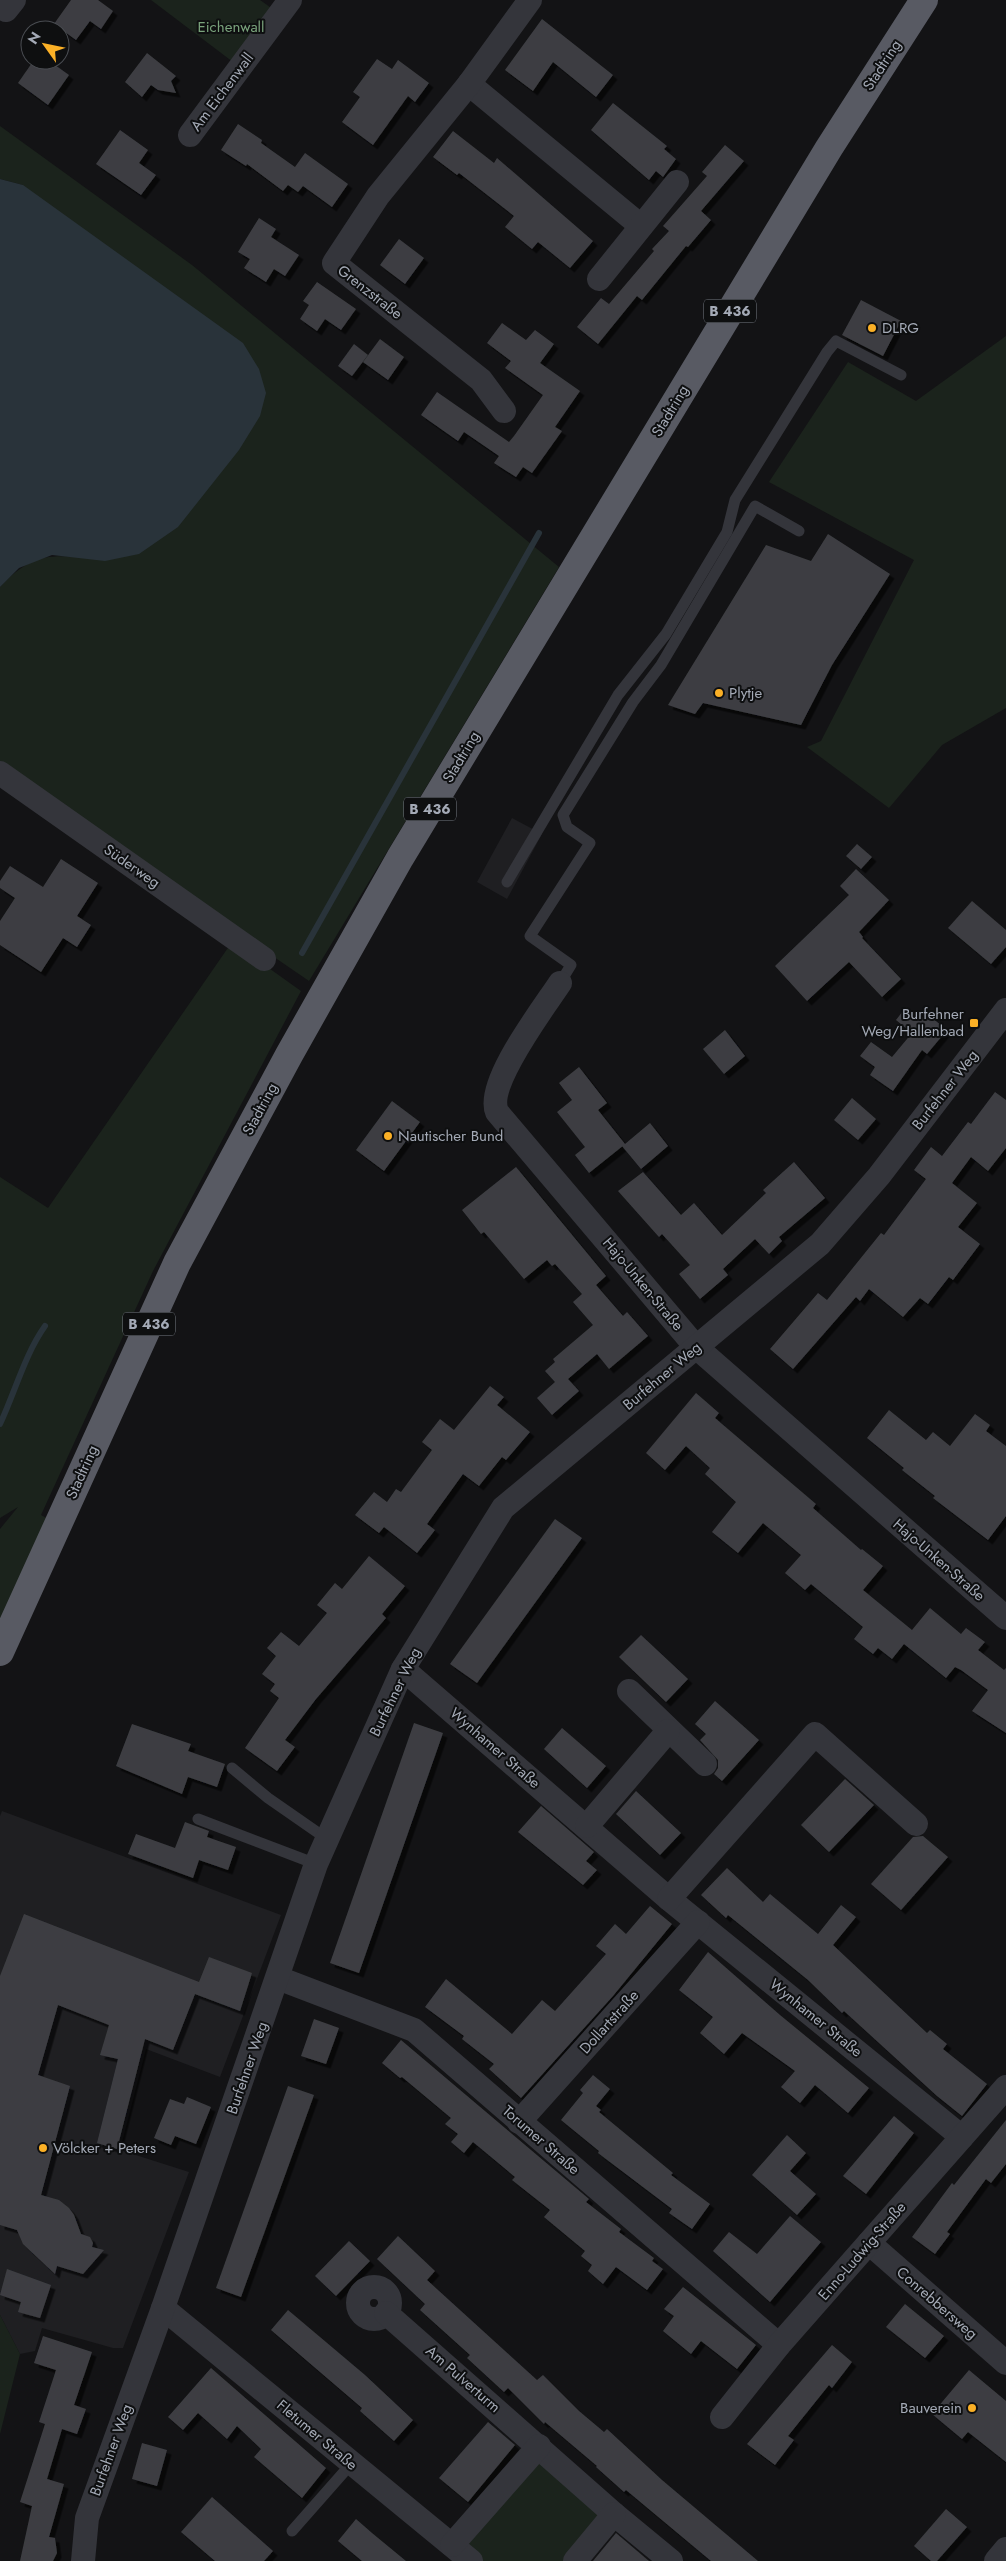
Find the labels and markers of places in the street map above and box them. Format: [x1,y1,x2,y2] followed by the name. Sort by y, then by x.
[882,317,919,339] place label: DLRG
[866,322,878,334] marker: DLRG
[729,682,763,704] place label: Plytje
[713,687,725,699] marker: Plytje
[862,1003,965,1042] place label: Burfehner Weg/Hallenbad
[968,1017,980,1029] marker: Burfehner Weg/Hallenbad
[398,1125,503,1147] place label: Nautischer Bund
[382,1130,394,1142] marker: Nautischer Bund
[53,2137,156,2159] place label: Völcker + Peters
[37,2142,49,2154] marker: Völcker + Peters
[900,2397,962,2419] place label: Bauverein
[966,2402,978,2414] marker: Bauverein

